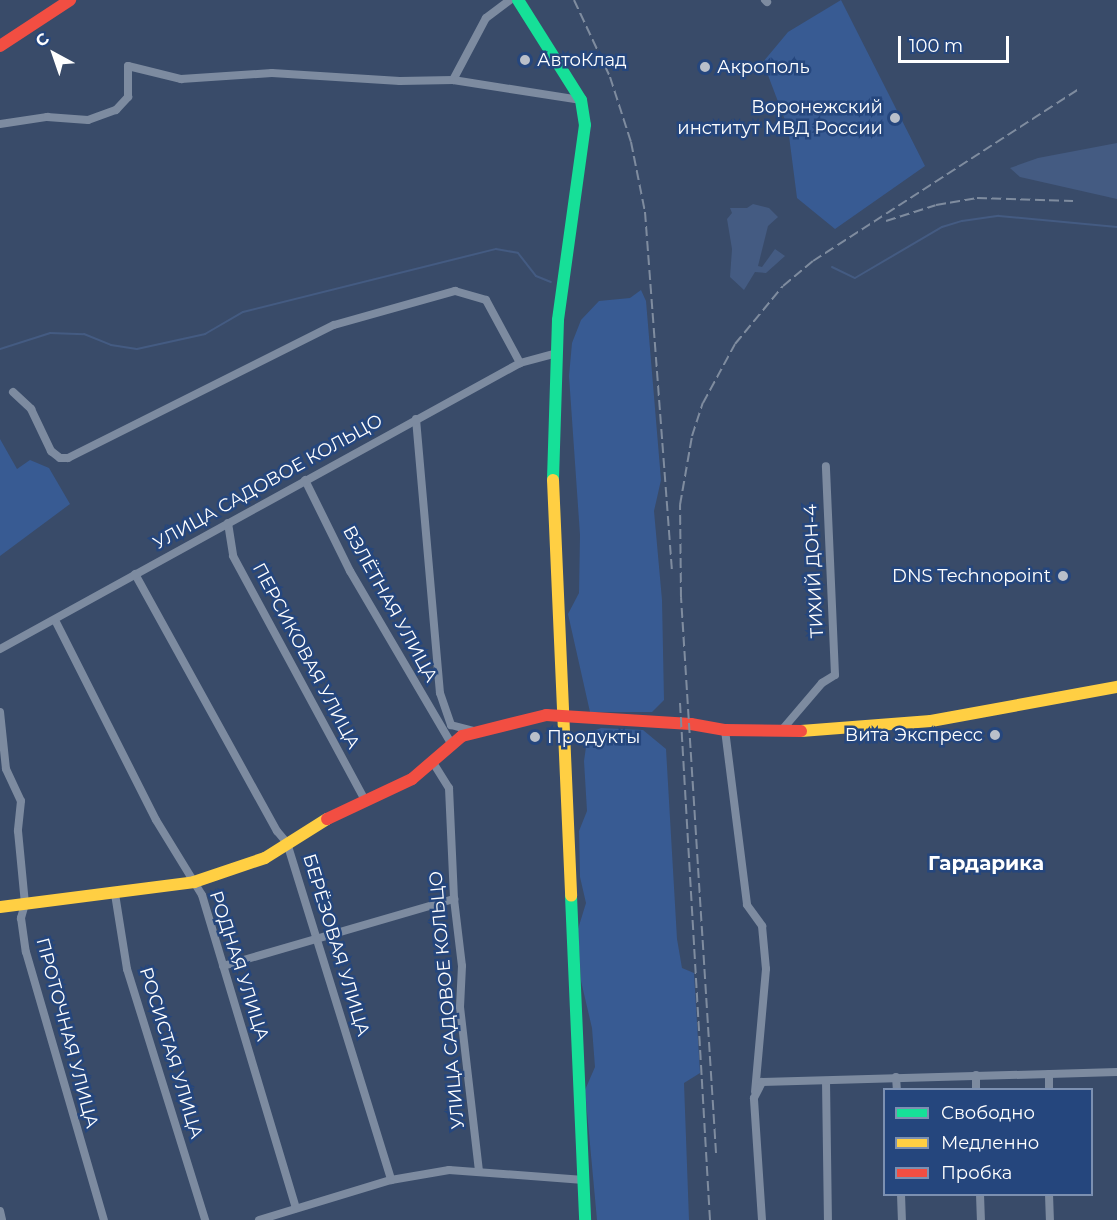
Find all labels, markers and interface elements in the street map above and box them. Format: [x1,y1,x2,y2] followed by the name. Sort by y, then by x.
[24,24,84,84] north arrow
[901,24,1012,62] scale bar
[32,29,53,51] text: С
[909,35,963,57] text: 100 m
[537,49,627,71] place label: АвтоКлад
[518,53,532,67] marker: АвтоКлад
[717,56,810,78] place label: Акрополь
[698,60,712,74] marker: Акрополь
[677,97,883,140] place label: Воронежский институт МВД России
[888,111,902,125] marker: Воронежский институт МВД России
[150,410,386,554] street label: УЛИЦА САДОВОЕ КОЛЬЦО
[800,503,828,639] street label: ТИХИЙ ДОН-4
[338,522,442,686] street label: ВЗЛЁТНАЯ УЛИЦА
[248,559,364,753] street label: ПЕРСИКОВАЯ УЛИЦА
[892,565,1051,587] place label: DNS Technopoint
[1056,569,1070,583] marker: DNS Technopoint
[845,724,983,746] place label: Вита Экспресс
[547,726,640,748] place label: Продукты
[988,728,1002,742] marker: Вита Экспресс
[528,730,542,744] marker: Продукты
[298,851,374,1039] street label: БЕРЁЗОВАЯ УЛИЦА
[928,851,1044,875] district label: Гардарика
[425,870,469,1130] street label: УЛИЦА САДОВОЕ КОЛЬЦО
[205,888,273,1044] street label: РОДНАЯ УЛИЦА
[31,936,103,1130] street label: ПРОТОЧНАЯ УЛИЦА
[135,965,207,1141] street label: РОСИСТАЯ УЛИЦА
[883,1088,1093,1196] legend
[941,1102,1035,1124] text: Свободно
[941,1132,1039,1154] text: Медленно
[941,1162,1012,1184] text: Пробка

